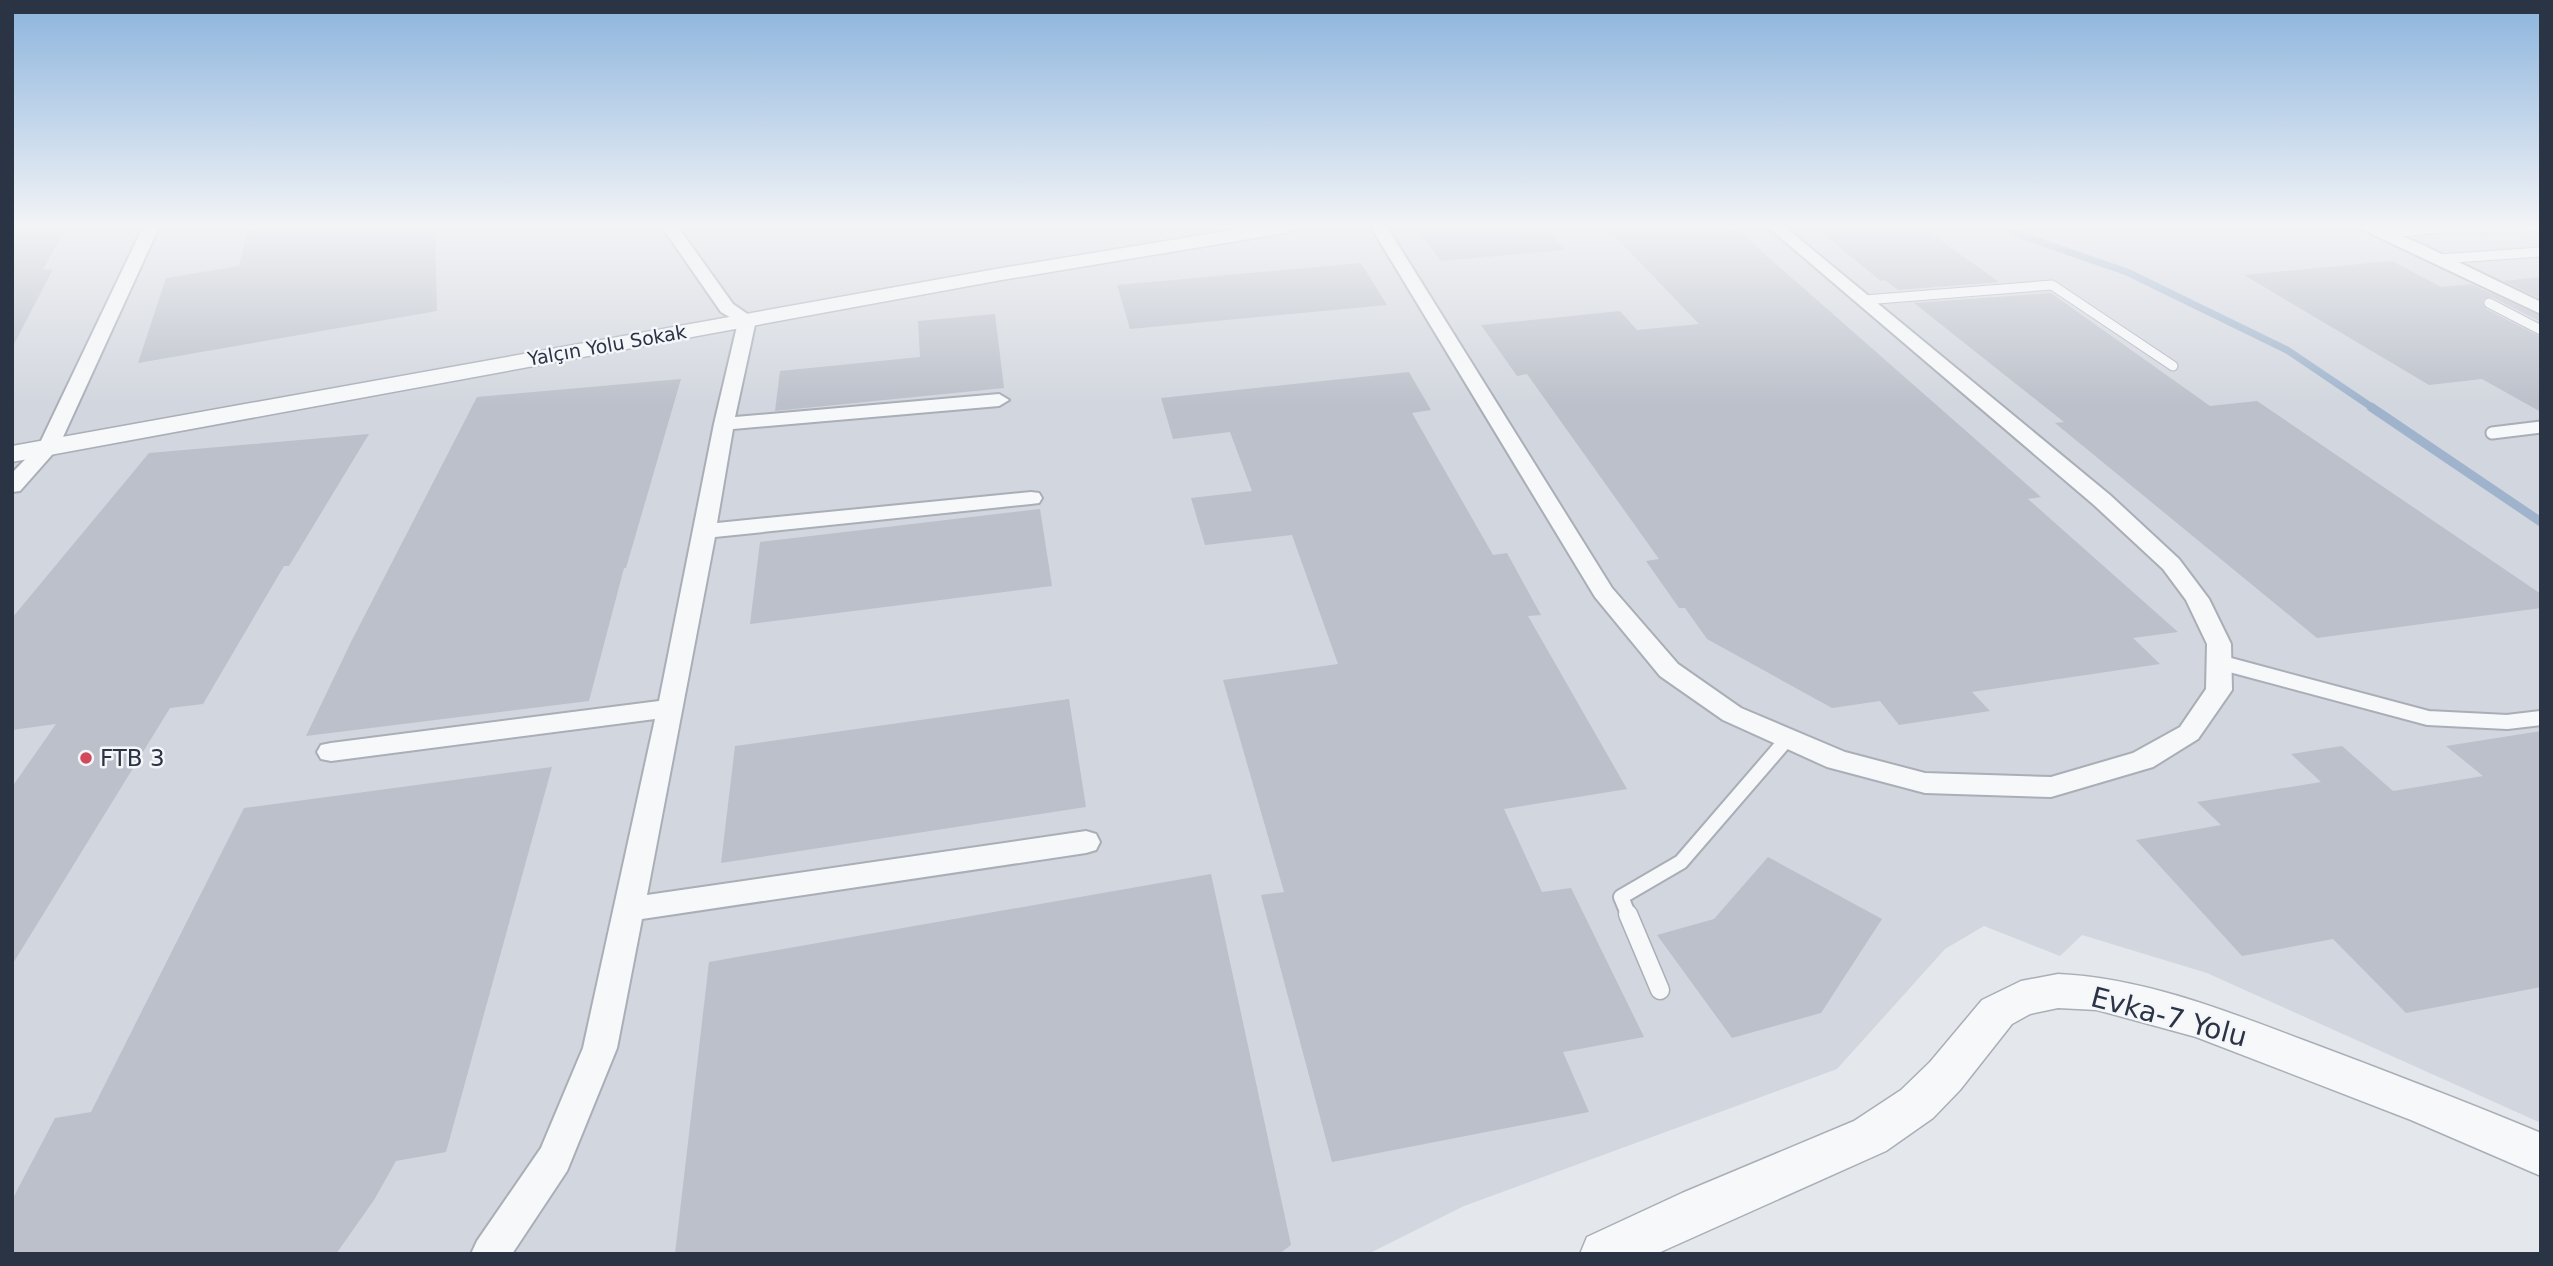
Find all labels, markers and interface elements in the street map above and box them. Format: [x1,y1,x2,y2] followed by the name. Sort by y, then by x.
[525,320,688,370] street label: Yalçın Yolu Sokak
[100,745,165,771] place label: FTB 3
[78,750,94,766] marker: FTB 3
[2087,980,2251,1054] street label: Evka-7 Yolu

